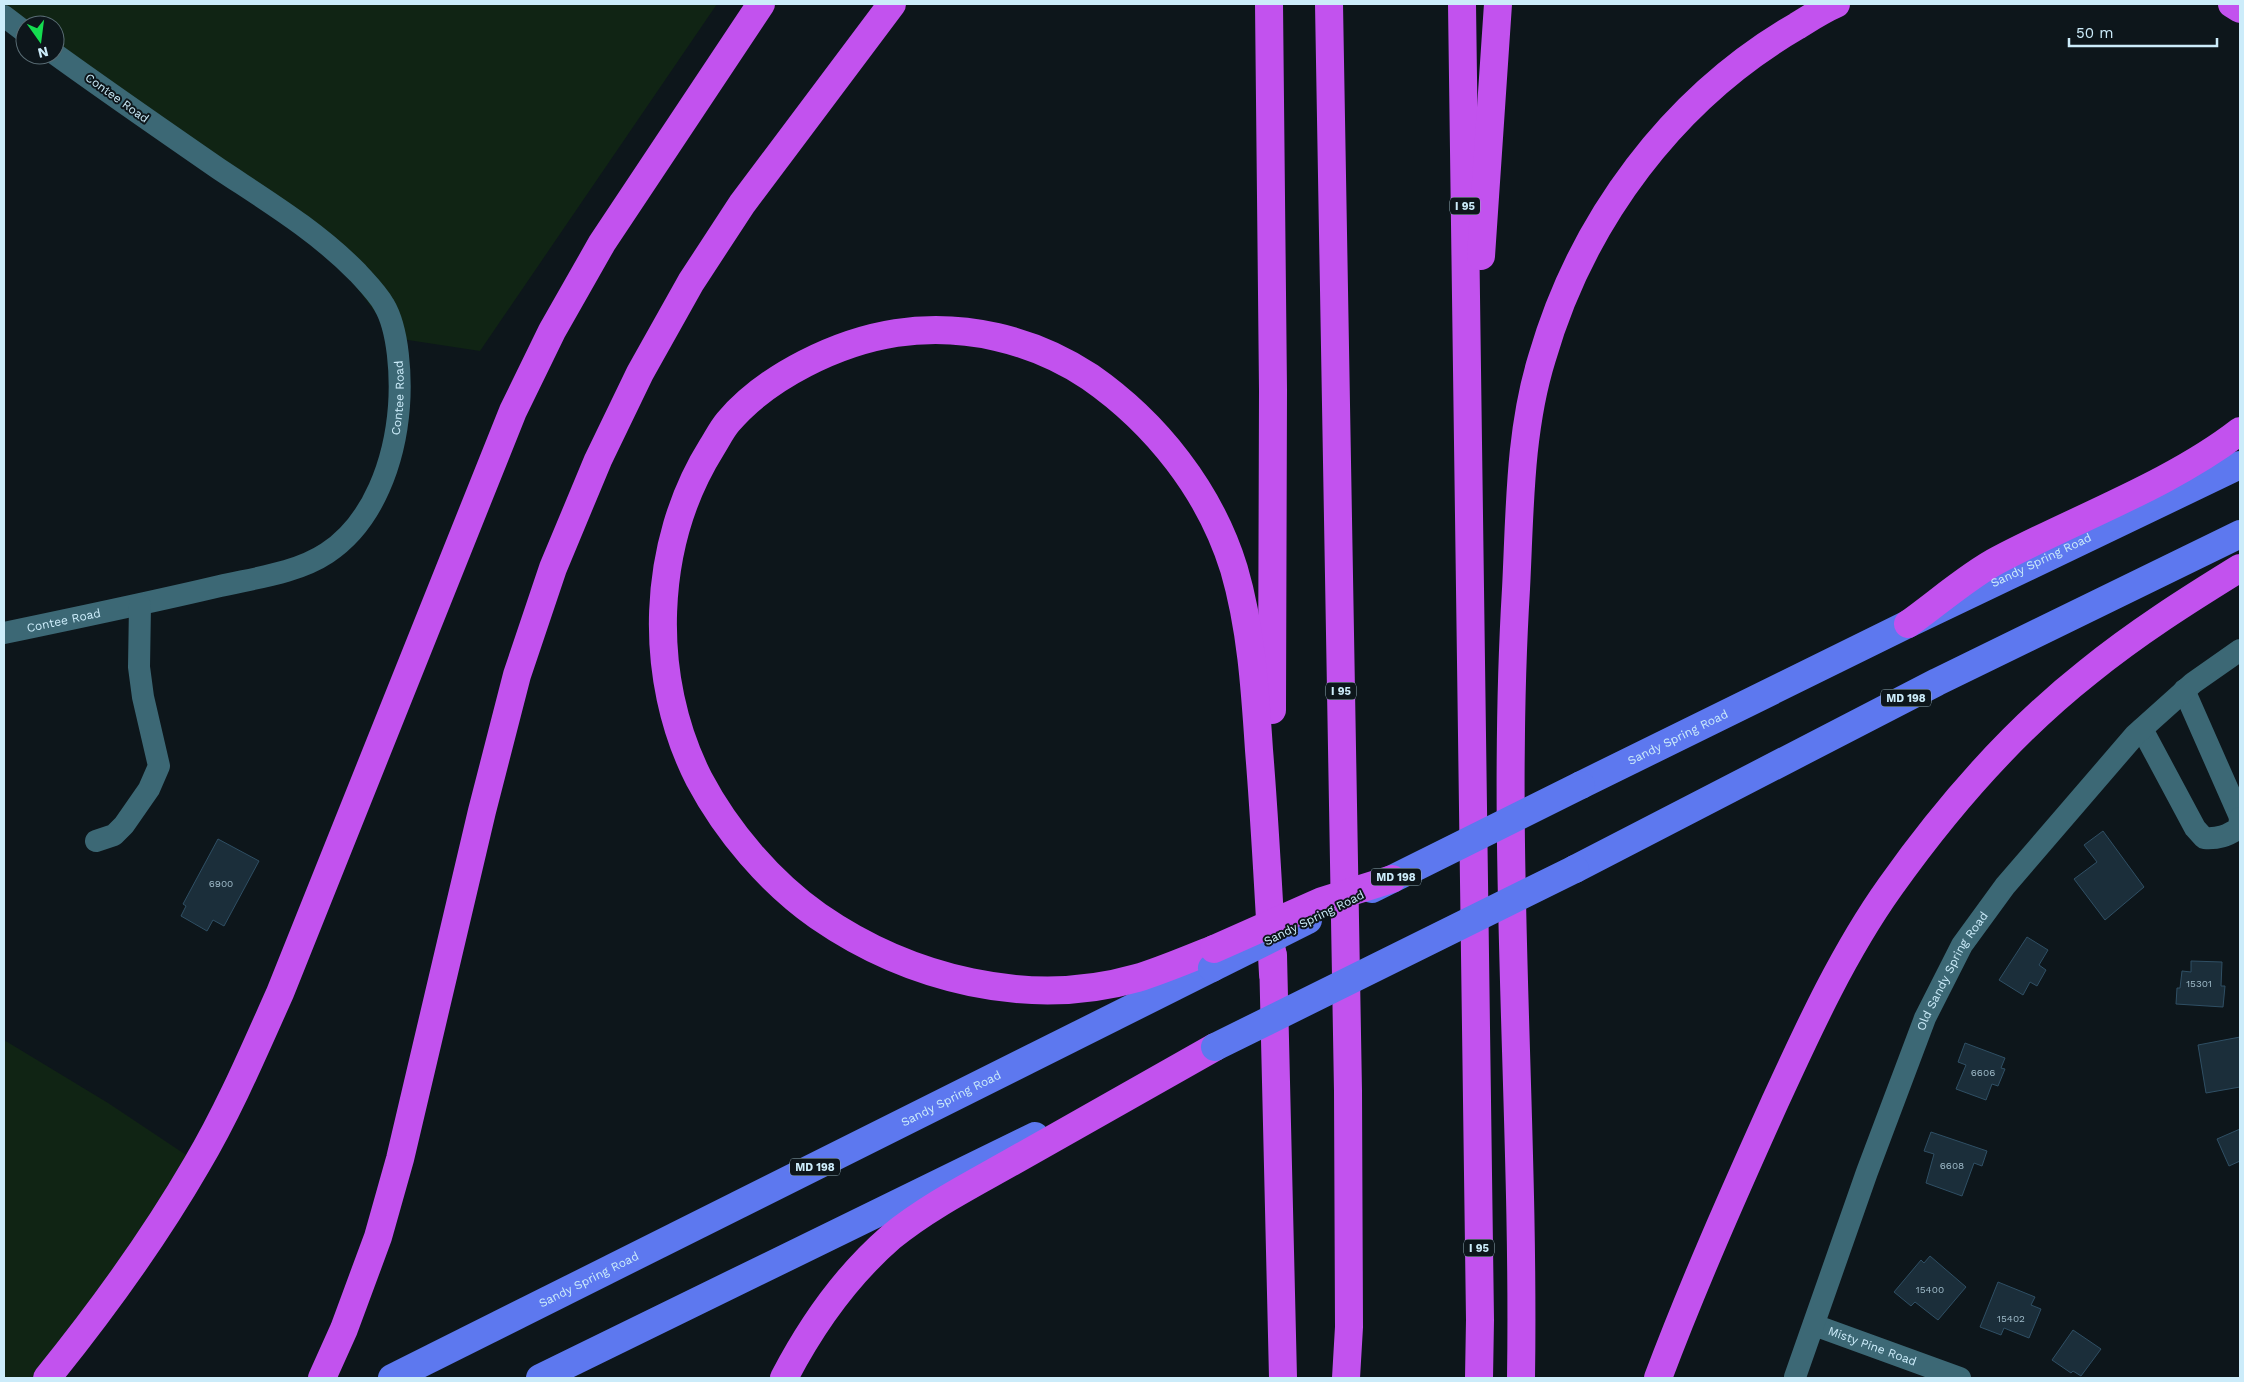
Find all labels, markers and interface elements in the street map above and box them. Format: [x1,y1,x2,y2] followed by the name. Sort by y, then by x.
[15,15,65,65] north arrow
[2069,15,2216,47] scale bar
[2076,24,2113,42] text: 50 m
[36,44,50,62] text: N
[83,70,151,126] street label: Contee Road
[1450,198,1480,215] road number: I 95
[388,360,407,436] street label: Contee Road
[1988,530,2094,590] street label: Sandy Spring Road
[26,606,102,635] street label: Contee Road
[1326,682,1356,699] road number: I 95
[1881,690,1931,706] road number: MD 198
[1626,707,1730,768] street label: Sandy Spring Road
[1371,869,1421,886] road number: MD 198
[209,878,233,889] house number: 6900
[1262,888,1366,948] street label: Sandy Spring Road
[1914,909,1991,1033] street label: Old Sandy Spring Road
[2186,978,2212,989] house number: 15301
[1971,1067,1995,1078] house number: 6606
[899,1068,1003,1129] street label: Sandy Spring Road
[790,1158,840,1176] road number: MD 198
[1940,1160,1964,1171] house number: 6608
[1464,1240,1494,1256] road number: I 95
[537,1249,641,1310] street label: Sandy Spring Road
[1916,1284,1944,1295] house number: 15400
[1997,1313,2025,1324] house number: 15402
[1826,1324,1918,1369] street label: Misty Pine Road

